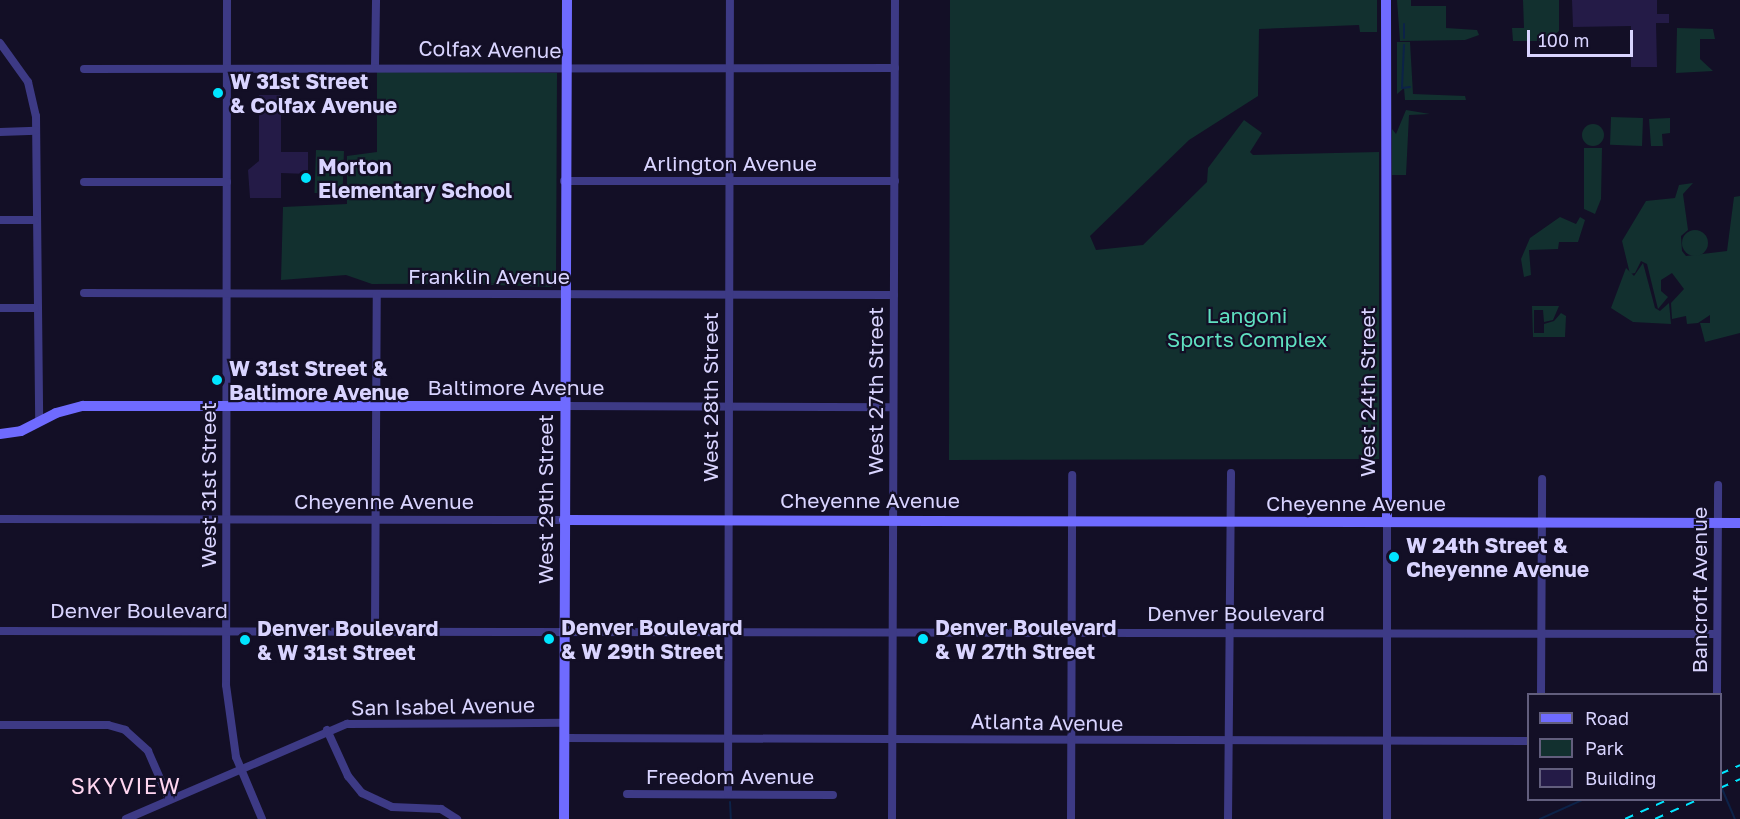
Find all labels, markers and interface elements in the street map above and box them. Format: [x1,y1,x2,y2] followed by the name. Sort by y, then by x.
[1530,18,1636,56] scale bar
[1538,29,1589,51] text: 100 m
[418,35,562,63] street label: Colfax Avenue
[230,68,397,118] place label: W 31st Street & Colfax Avenue
[211,86,225,100] marker: W 31st Street & Colfax Avenue
[643,150,817,176] street label: Arlington Avenue
[318,153,512,203] place label: Morton Elementary School
[299,171,313,185] marker: Morton Elementary School
[408,263,570,289] street label: Franklin Avenue
[1167,302,1327,352] park label: Langoni Sports Complex
[862,307,888,475] street label: West 27th Street
[1354,307,1380,477] street label: West 24th Street
[697,312,723,482] street label: West 28th Street
[229,355,409,405] place label: W 31st Street & Baltimore Avenue
[210,373,224,387] marker: W 31st Street & Baltimore Avenue
[428,374,604,400] street label: Baltimore Avenue
[195,402,221,568] street label: West 31st Street
[532,414,558,584] street label: West 29th Street
[780,487,960,513] street label: Cheyenne Avenue
[294,488,474,514] street label: Cheyenne Avenue
[1266,490,1446,516] street label: Cheyenne Avenue
[1686,507,1712,673] street label: Bancroft Avenue
[1406,532,1589,582] place label: W 24th Street & Cheyenne Avenue
[1387,550,1401,564] marker: W 24th Street & Cheyenne Avenue
[50,597,228,623] street label: Denver Boulevard
[1147,600,1325,626] street label: Denver Boulevard
[561,614,742,664] place label: Denver Boulevard & W 29th Street
[935,614,1116,664] place label: Denver Boulevard & W 27th Street
[257,615,438,665] place label: Denver Boulevard & W 31st Street
[542,632,556,646] marker: Denver Boulevard & W 29th Street
[916,632,930,646] marker: Denver Boulevard & W 27th Street
[238,633,252,647] marker: Denver Boulevard & W 31st Street
[351,692,535,720] street label: San Isabel Avenue
[1527,693,1722,801] legend
[1585,707,1629,729] text: Road
[971,708,1123,736] street label: Atlanta Avenue
[1585,737,1624,759] text: Park
[646,763,814,789] street label: Freedom Avenue
[1585,767,1656,789] text: Building
[71,773,181,799] district label: SKYVIEW

